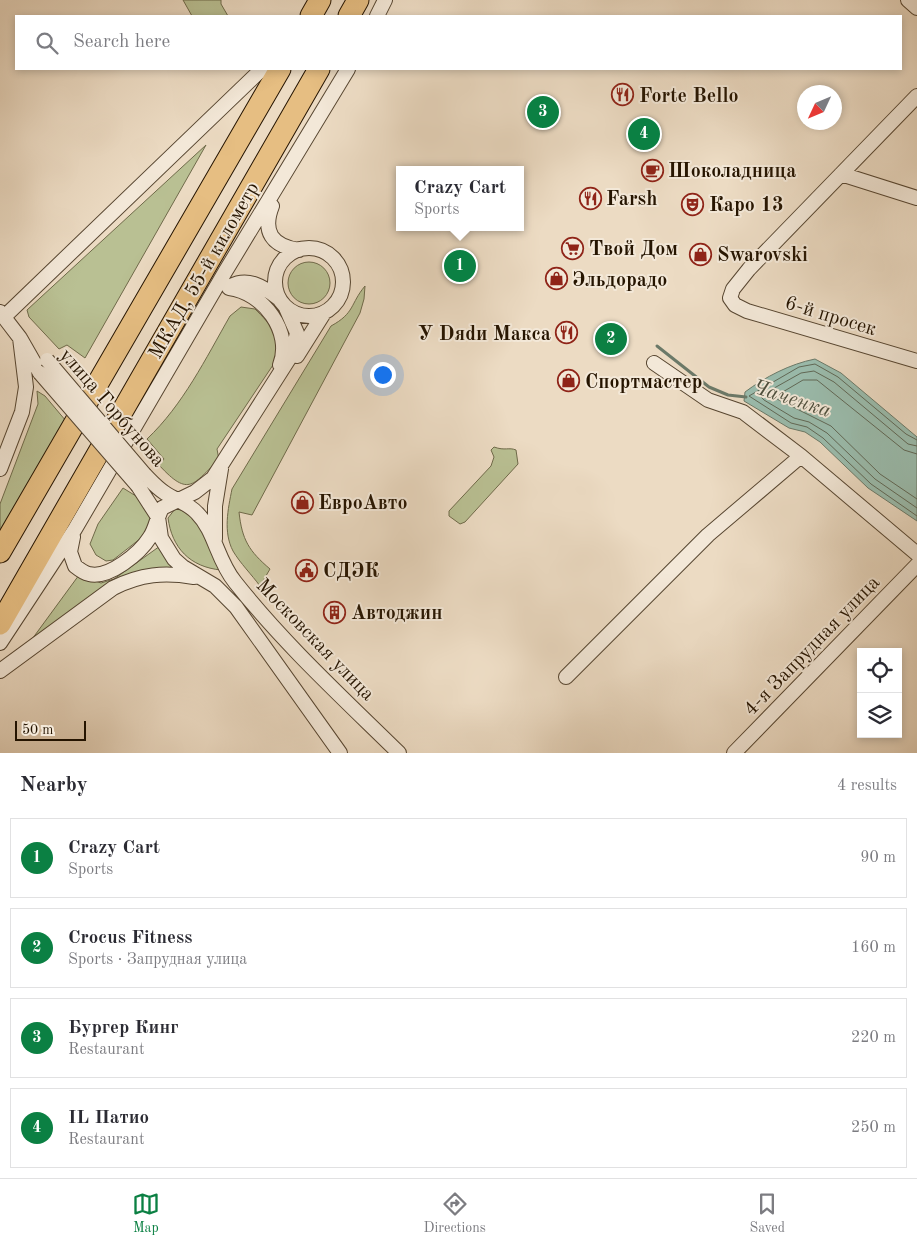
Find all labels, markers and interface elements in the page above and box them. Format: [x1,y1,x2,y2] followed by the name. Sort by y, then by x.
[15,15,902,70] search box
[33,29,61,57] icon: search
[73,33,170,52] text: Search here
[611,83,635,107] restaurant icon: Forte Bello
[797,85,842,130] north arrow
[639,87,739,107] place label: Forte Bello
[527,93,559,131] pin: 3
[628,115,660,153] pin: 4
[640,158,664,182] cafe icon: Шоколадница
[668,162,796,182] place label: Шоколадница
[396,166,524,231] popup
[146,179,263,363] street label: МКАД, 55-й километр
[414,179,506,198] text: Crazy Cart
[578,186,602,210] restaurant icon: Farsh
[606,190,657,210] place label: Farsh
[681,192,705,216] theatre icon: Каро 13
[709,196,784,216] place label: Каро 13
[414,202,459,218] text: Sports
[561,236,585,260] supermarket icon: Твой Дом
[589,240,678,260] place label: Твой Дом
[689,242,713,266] shop icon: Swarovski
[717,246,808,266] place label: Swarovski
[444,247,476,285] pin: 1
[544,267,568,291] shop icon: Эльдорадо
[572,271,667,291] place label: Эльдорадо
[782,294,879,340] street label: 6-й просек
[595,320,627,358] pin: 2
[555,321,579,345] restaurant icon: У Dяdи Макса
[418,325,551,345] place label: У Dяdи Макса
[55,345,168,471] street label: улица Горбунова
[370,362,396,388] your location
[557,369,581,393] shop icon: Спортмастер
[585,373,703,393] place label: Спортмастер
[750,377,833,422] water label: Чаченка
[290,490,314,514] shop icon: ЕвроАвто
[318,494,408,514] place label: ЕвроАвто
[295,558,319,582] public building icon: СДЭК
[323,562,379,582] place label: СДЭК
[741,573,884,720] street label: 4-я Запрудная улица
[252,576,378,705] street label: Московская улица
[323,600,347,624] building icon: Автоджин
[351,604,443,624] place label: Автоджин
[857,648,902,738] map controls
[857,648,902,693] button: locate
[857,693,902,738] button: layers
[15,718,86,741] scale bar
[22,723,53,737] text: 50 m
[20,775,88,796] text: Nearby
[837,778,897,794] text: 4 results
[68,839,160,858] text: Crazy Cart
[32,850,42,866] text: 1
[860,850,896,866] text: 90 m
[68,862,113,878] text: Sports
[68,929,192,948] text: Crocus Fitness
[32,940,42,956] text: 2
[851,940,896,956] text: 160 m
[68,952,247,968] text: Sports · Запрудная улица
[68,1019,179,1038] text: Бургер Кинг
[32,1030,42,1046] text: 3
[851,1030,896,1046] text: 220 m
[68,1042,145,1058] text: Restaurant
[68,1109,149,1128] text: IL Патио
[32,1120,42,1136] text: 4
[851,1120,896,1136] text: 250 m
[68,1132,145,1148] text: Restaurant
[132,1190,160,1237] tab: Map
[424,1190,486,1237] tab: Directions
[749,1190,785,1237] tab: Saved

